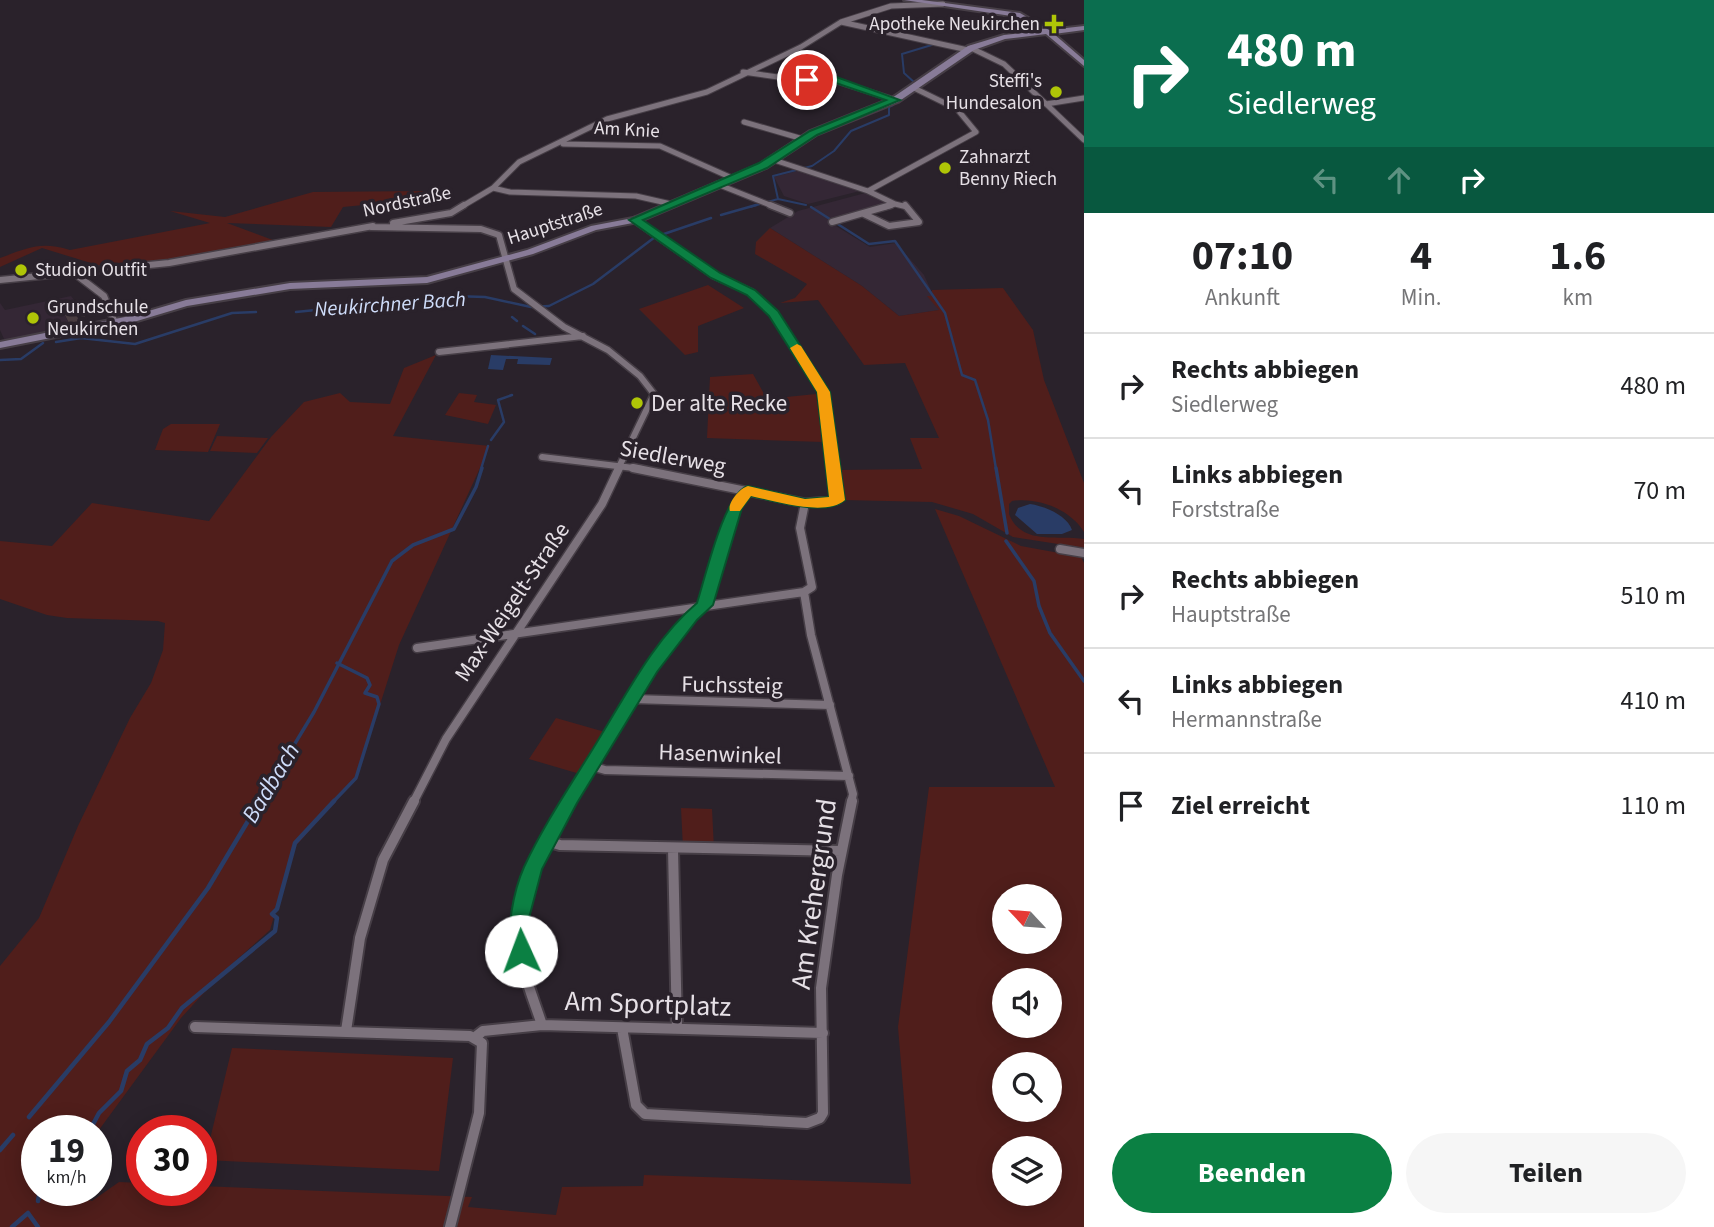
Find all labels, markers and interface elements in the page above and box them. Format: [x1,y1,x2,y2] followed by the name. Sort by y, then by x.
[869,11,1040,38] place label: Apotheke Neukirchen
[1046,16,1062,32] marker: Apotheke Neukirchen
[1227,16,1356,86] text: 480 m
[1112,28,1203,119] icon: right
[777,50,837,110] pin
[788,61,826,99] icon: arrive
[946,68,1042,117] place label: Steffi's Hundesalon
[1227,81,1376,127] text: Siedlerweg
[1048,84,1064,100] marker: Steffi's Hundesalon
[594,115,660,145] street label: Am Knie
[959,144,1057,193] place label: Zahnarzt Benny Riech
[937,160,953,176] marker: Zahnarzt Benny Riech
[1307,161,1345,199] icon: left
[1380,161,1418,199] icon: ahead
[1453,161,1491,199] icon: right
[360,179,454,225] street label: Nordstraße
[504,196,606,252] street label: Hauptstraße
[1192,226,1293,286] text: 07:10
[1410,226,1432,286] text: 4
[1549,226,1606,286] text: 1.6
[35,257,148,284] place label: Studion Outfit
[13,262,29,278] marker: Studion Outfit
[1205,281,1280,314] text: Ankunft
[1401,281,1442,314] text: Min.
[1563,281,1593,314] text: km
[313,284,467,324] water label: Neukirchner Bach
[47,294,148,343] place label: Grundschule Neukirchen
[25,310,41,326] marker: Grundschule Neukirchen
[1171,351,1359,388] text: Rechts abbiegen
[1112,367,1150,405] icon: right
[1620,367,1686,404] text: 480 m
[651,387,787,420] place label: Der alte Recke
[1171,388,1278,421] text: Siedlerweg
[629,395,645,411] marker: Der alte Recke
[617,431,729,483] street label: Siedlerweg
[1171,456,1343,493] text: Links abbiegen
[1112,472,1150,510] icon: left
[1633,472,1686,509] text: 70 m
[1171,493,1280,526] text: Forststraße
[446,516,578,688] street label: Max-Weigelt-Straße
[1171,561,1359,598] text: Rechts abbiegen
[1112,577,1150,615] icon: right
[1620,577,1686,614] text: 510 m
[1171,598,1291,631] text: Hauptstraße
[1171,666,1343,703] text: Links abbiegen
[681,668,783,702] street label: Fuchssteig
[1112,682,1150,720] icon: left
[1620,682,1686,719] text: 410 m
[1171,703,1322,736] text: Hermannstraße
[658,735,782,773] street label: Hasenwinkel
[233,736,309,830] water label: Badbach
[1112,787,1150,825] icon: arrive
[1171,787,1310,824] text: Ziel erreicht
[1620,787,1686,824] text: 110 m
[781,796,847,992] street label: Am Krehergrund
[992,884,1062,954] north arrow
[992,884,1062,1206] map controls
[484,914,558,988] position arrow
[992,968,1062,1038] button: sound
[564,981,732,1027] street label: Am Sportplatz
[992,1052,1062,1122] button: search
[126,1115,217,1206] speed limit sign: 30
[48,1126,85,1176] text: 19
[1112,1133,1392,1213] button: Beenden
[1406,1133,1686,1213] button: Teilen
[992,1136,1062,1206] button: layers
[47,1165,86,1190] text: km/h

